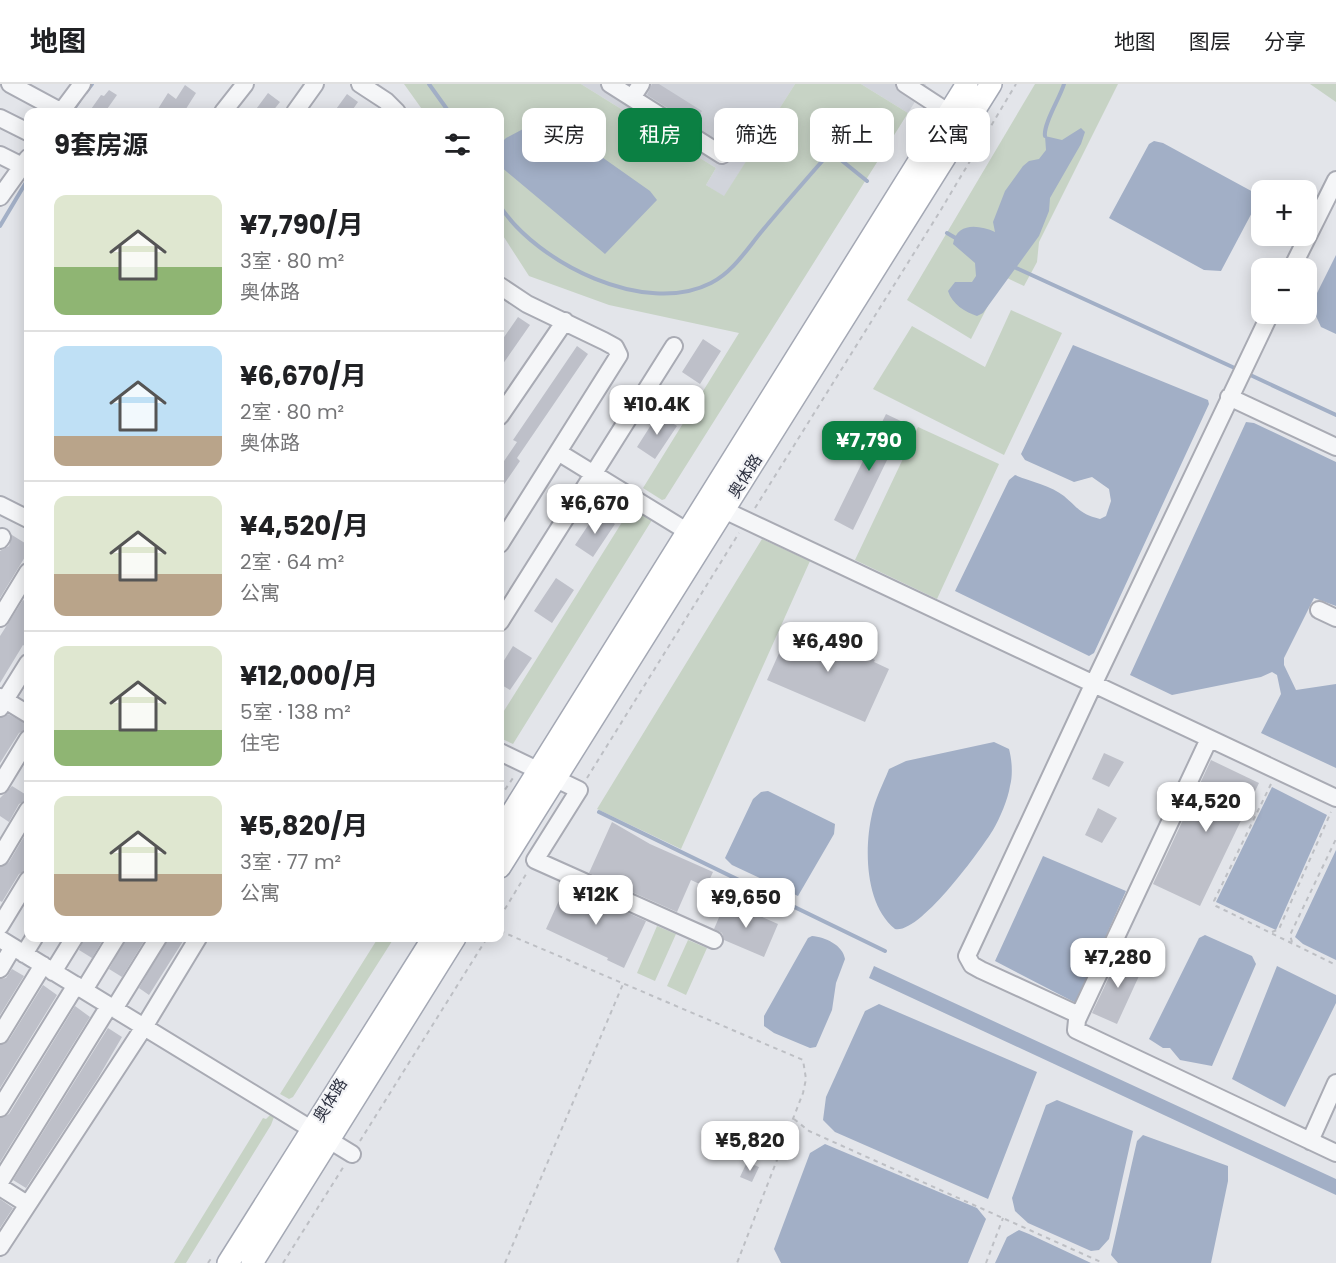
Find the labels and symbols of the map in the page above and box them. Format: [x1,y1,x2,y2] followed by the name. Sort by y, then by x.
[608,385,706,436] pin: ¥10.4K
[820,421,918,472] pin: ¥7,790
[723,450,767,502] street label: 奥体路
[546,484,644,535] pin: ¥6,670
[779,622,877,673] pin: ¥6,490
[1157,782,1255,833] pin: ¥4,520
[560,875,632,926] pin: ¥12K
[697,878,795,929] pin: ¥9,650
[1069,938,1167,989] pin: ¥7,280
[308,1074,352,1126] street label: 奥体路
[701,1121,799,1172] pin: ¥5,820

